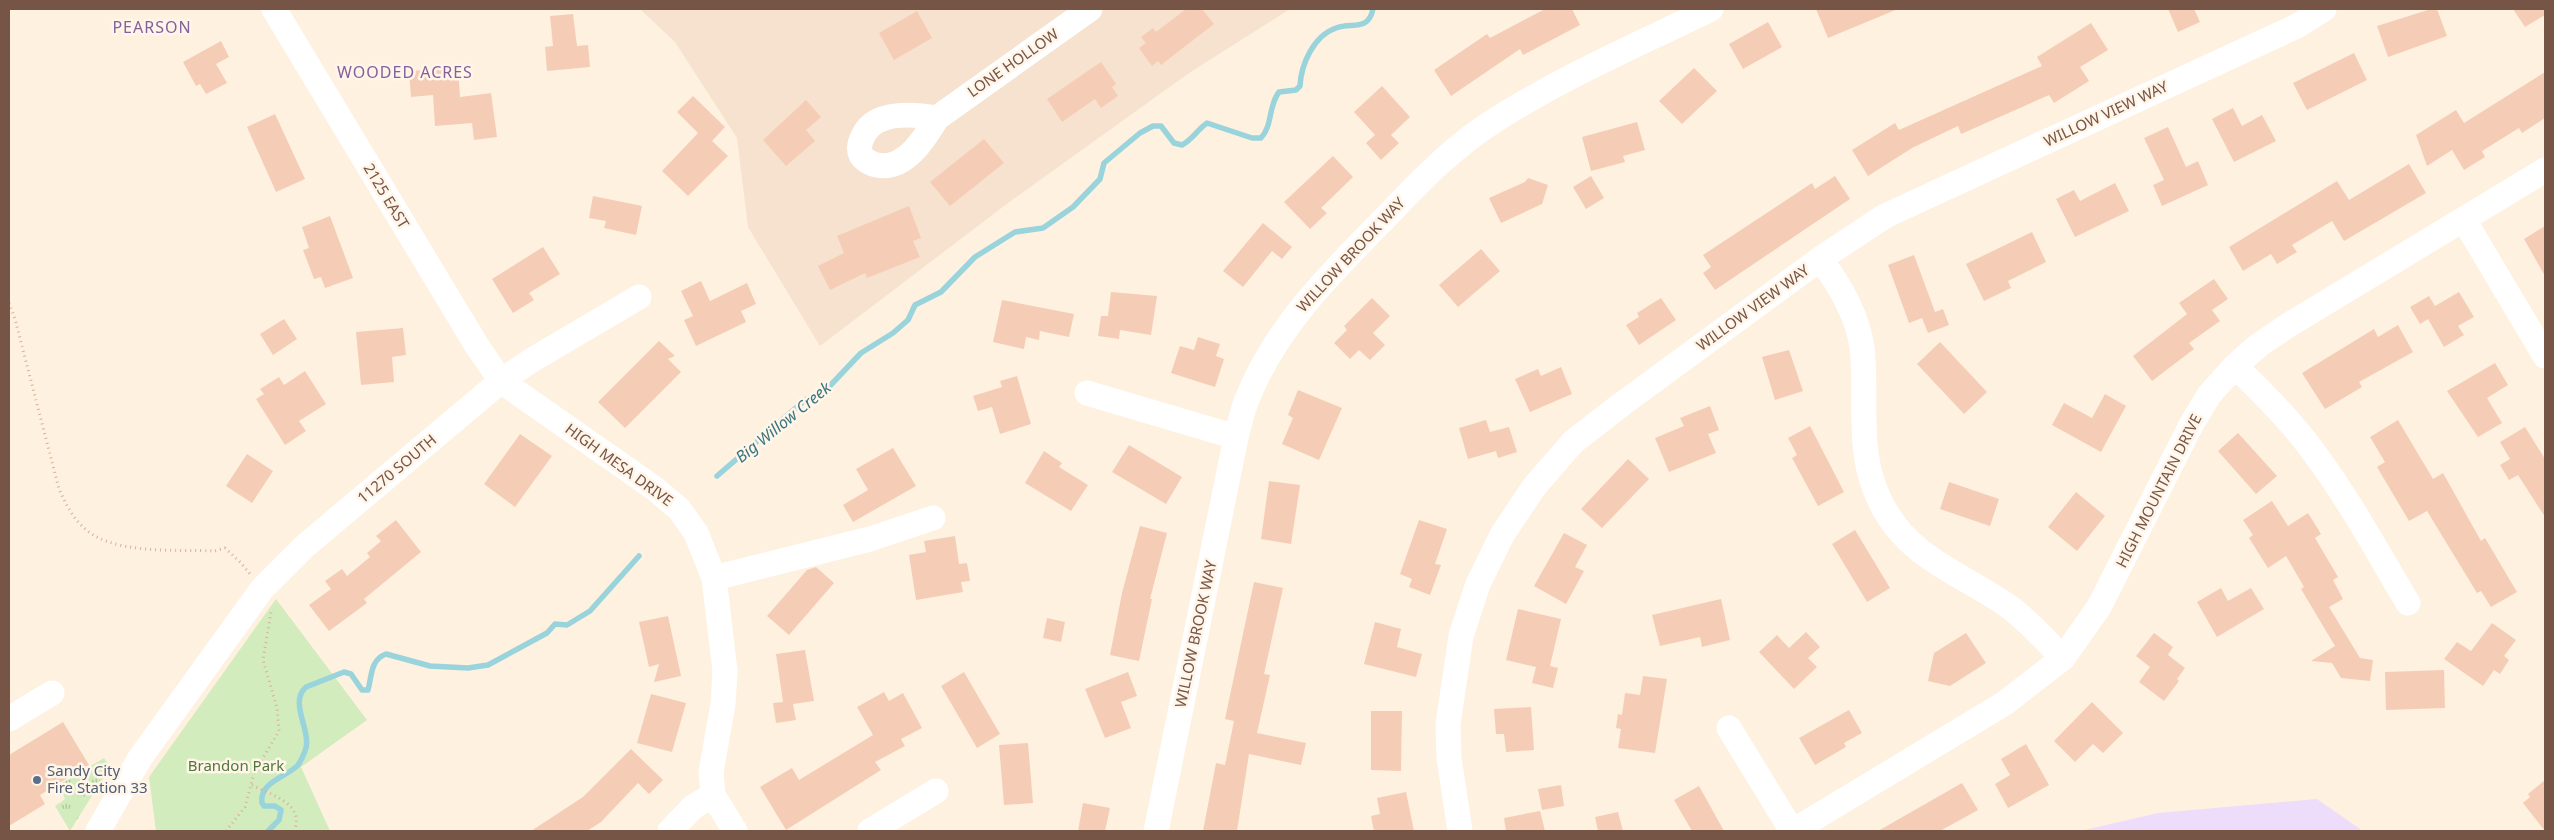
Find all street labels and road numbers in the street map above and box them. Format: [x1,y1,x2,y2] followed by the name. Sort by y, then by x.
[963,23,1062,101] street label: LONE HOLLOW
[2040,75,2171,151] street label: WILLOW VIEW WAY
[360,159,414,232] street label: 2125 EAST
[1292,192,1409,316] street label: WILLOW BROOK WAY
[1692,259,1813,355] street label: WILLOW VIEW WAY
[2111,410,2206,571] street label: HIGH MOUNTAIN DRIVE
[562,418,677,510] street label: HIGH MESA DRIVE
[353,429,440,507] street label: 11270 SOUTH
[1170,558,1221,709] street label: WILLOW BROOK WAY

